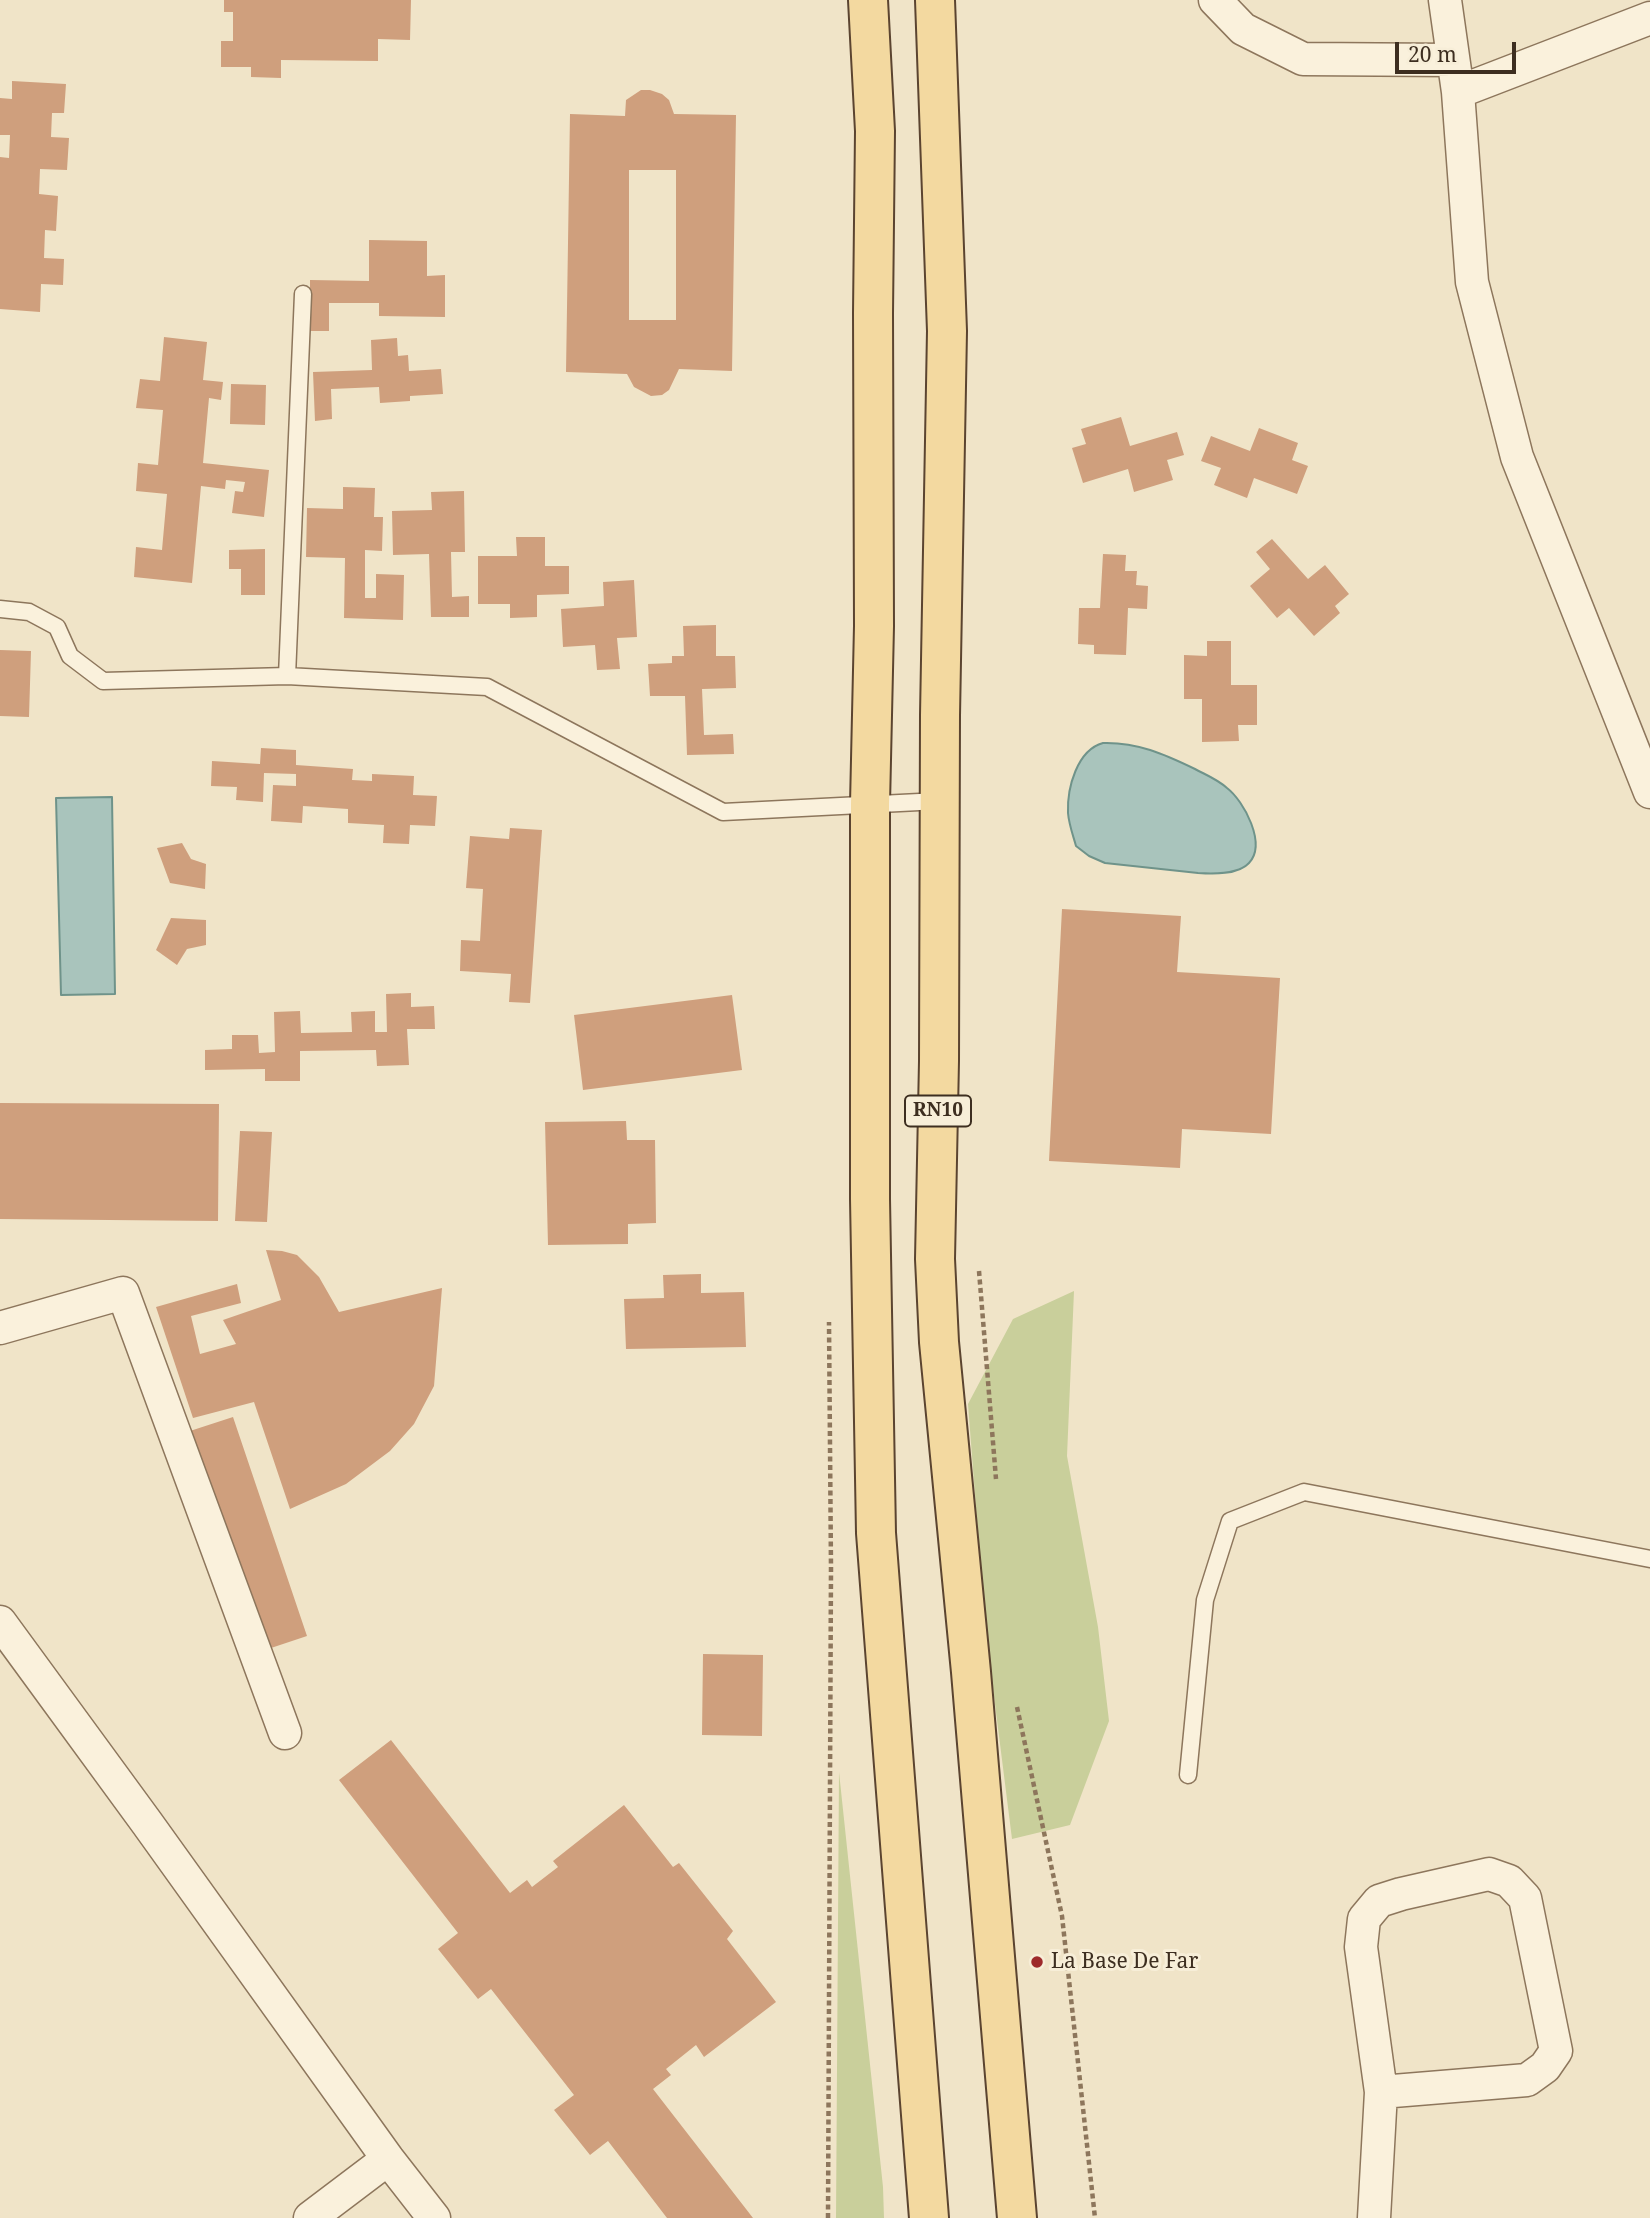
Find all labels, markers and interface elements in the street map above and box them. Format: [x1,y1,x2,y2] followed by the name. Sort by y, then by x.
[1398,28,1519,72] scale bar
[1408,40,1457,68] text: 20 m
[905,1096,971,1126] road number: RN10
[1051,1949,1198,1975] place label: La Base De Far
[1029,1954,1045,1970] marker: La Base De Far

